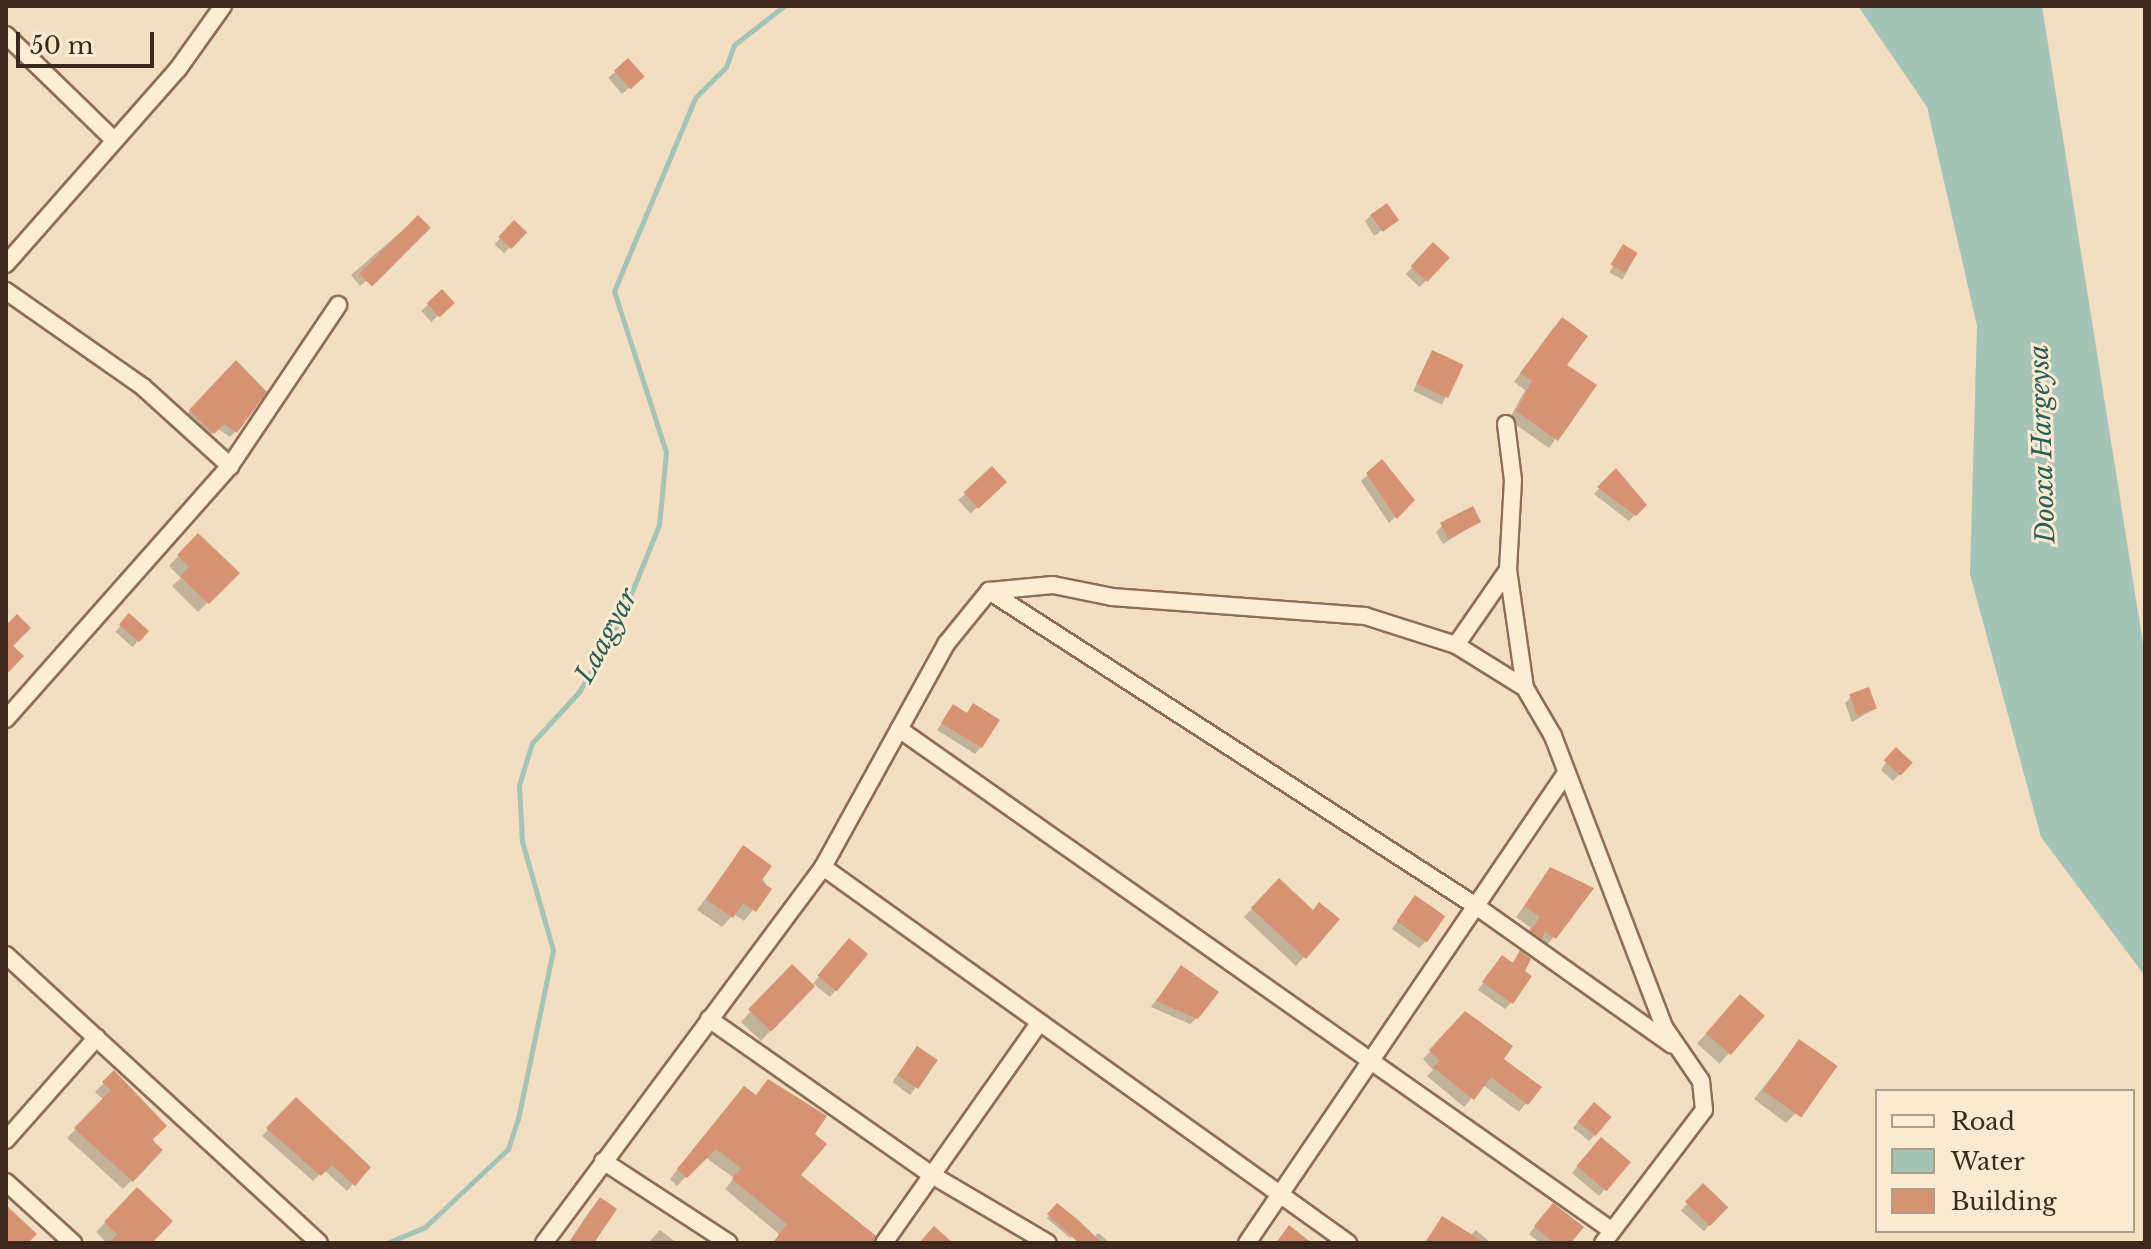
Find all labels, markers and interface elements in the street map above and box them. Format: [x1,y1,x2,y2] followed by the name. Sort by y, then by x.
[20,16,158,66] scale bar
[30,31,93,60] text: 50 m
[2024,344,2062,544] water label: Dooxa Hargeysa
[569,583,645,689] water label: Laagyar
[1875,1089,2135,1233] legend
[1951,1107,2015,1136] text: Road
[1951,1147,2025,1176] text: Water
[1951,1187,2057,1216] text: Building

